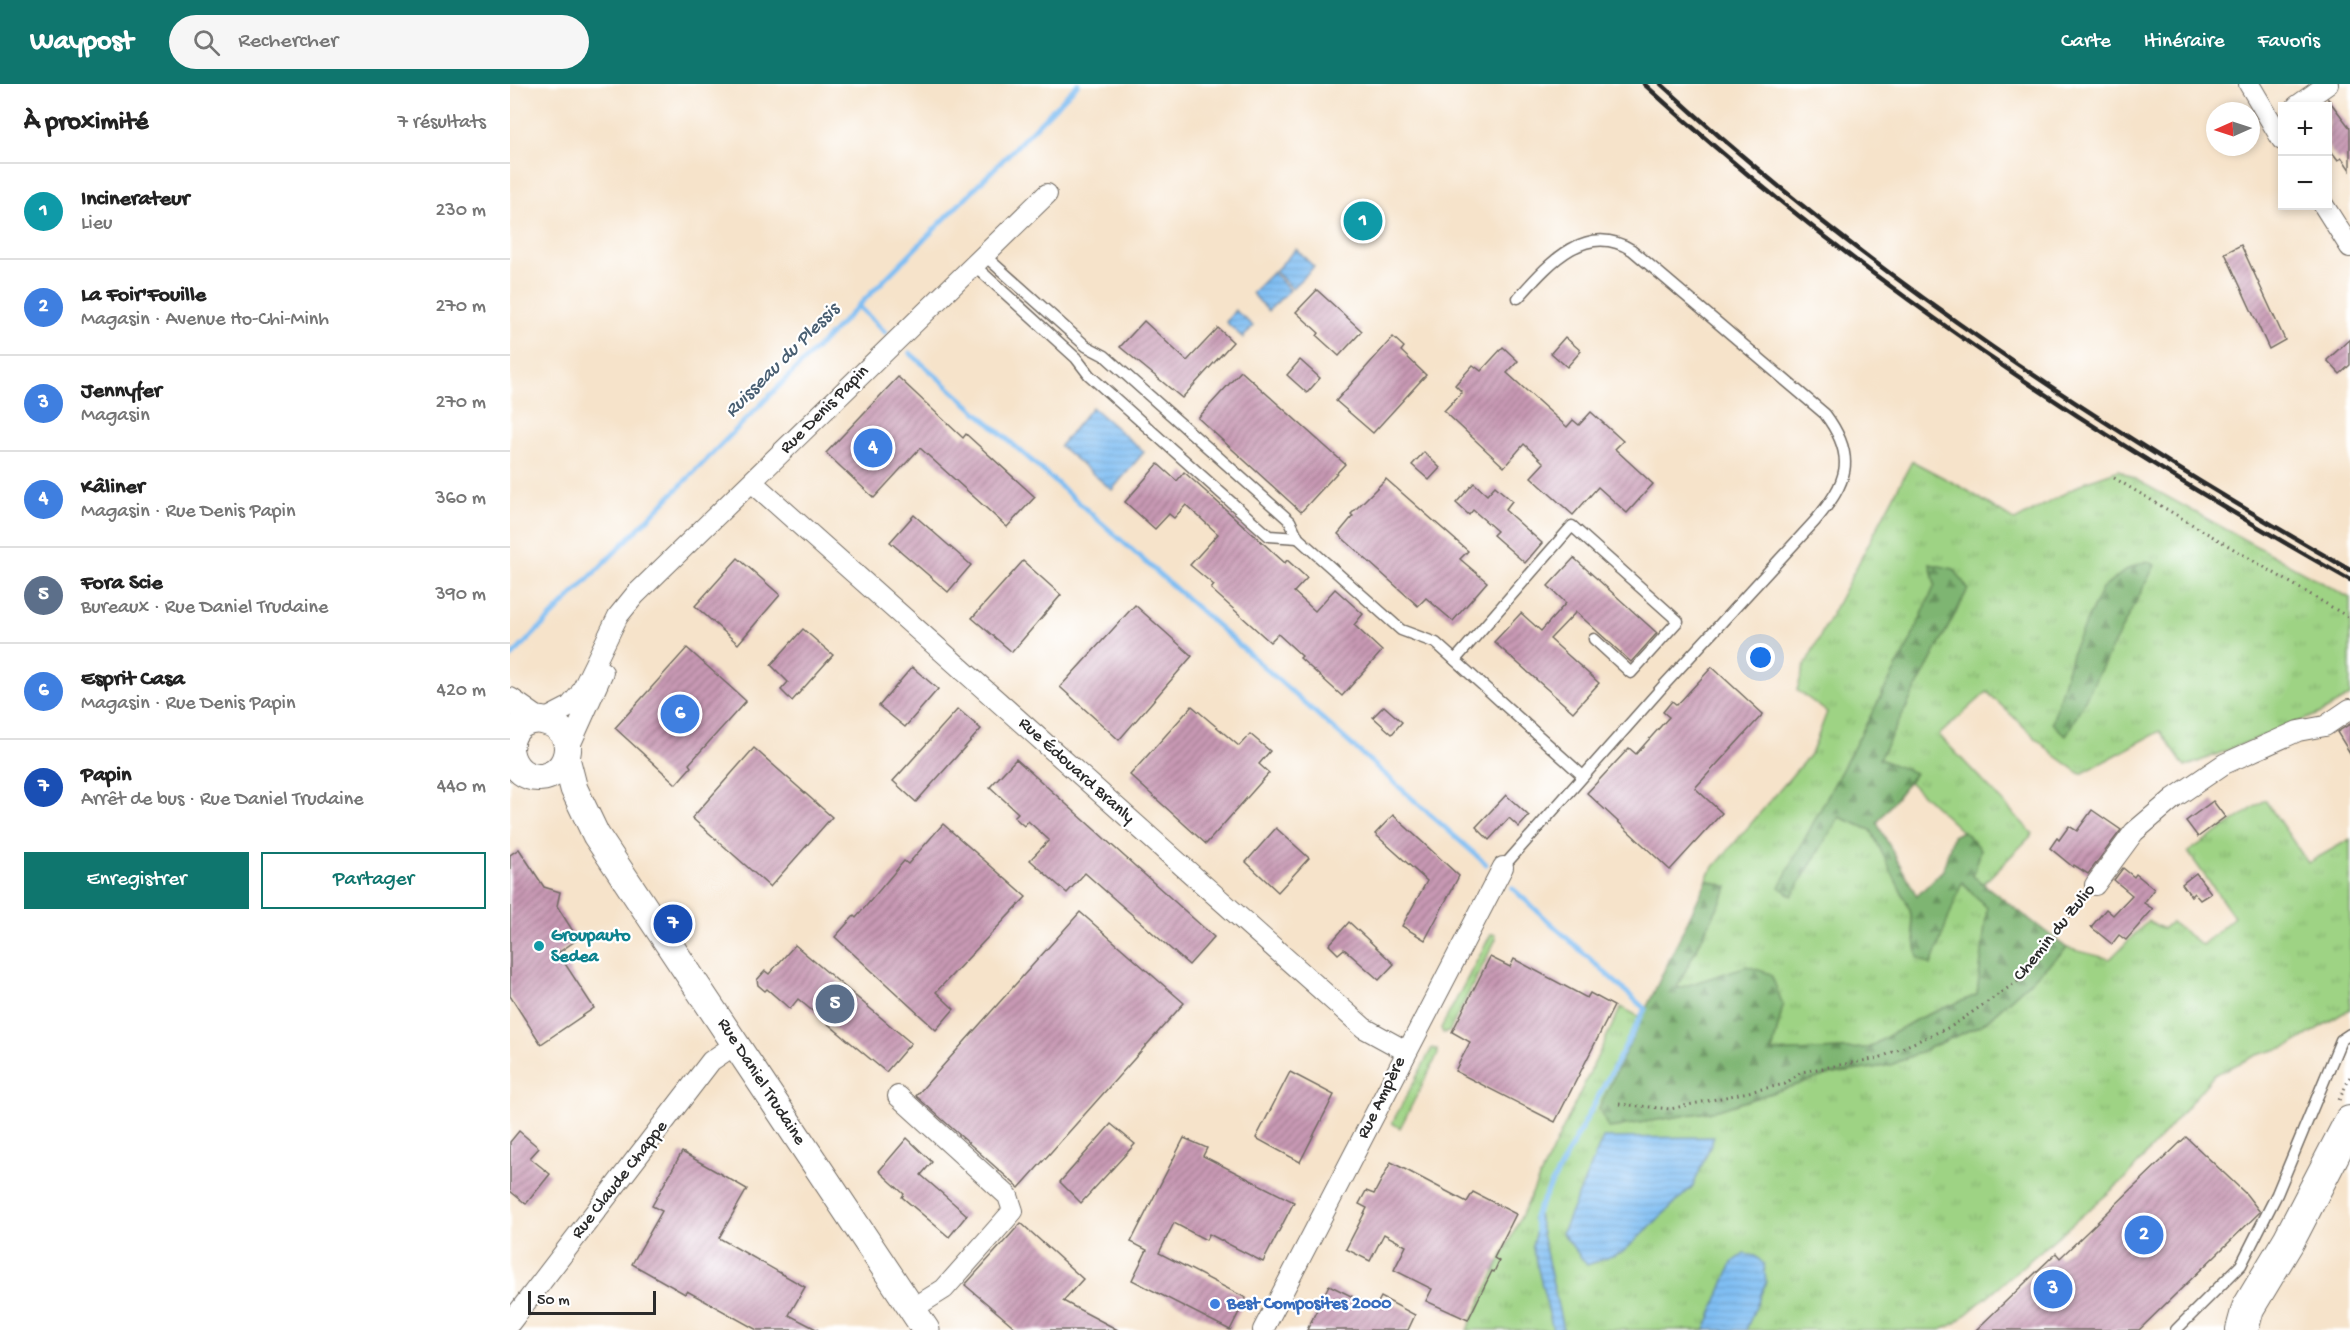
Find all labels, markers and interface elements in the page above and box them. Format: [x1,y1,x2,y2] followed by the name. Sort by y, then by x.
[169,15,589,69] search box
[30,26,133,59] text: Waypost
[190,26,223,59] icon: search
[238,29,338,55] text: Rechercher
[2061,30,2111,55] text: Carte
[2144,30,2225,55] text: Itinéraire
[2258,30,2320,55] text: Favoris
[2206,102,2260,156] north arrow
[2278,102,2332,210] map controls
[2278,102,2332,156] button: +
[24,108,148,139] text: À proximité
[398,112,486,135] text: 7 résultats
[2278,156,2332,210] button: −
[81,187,189,213] text: Incinerateur
[1344,198,1382,244] pin: 1
[39,200,48,223] text: 1
[436,200,486,223] text: 230 m
[81,213,112,236] text: Lieu
[81,283,206,309] text: La Foir'Fouille
[39,296,48,319] text: 2
[436,296,486,319] text: 270 m
[721,298,846,423] water label: Ruisseau du Plessis
[81,309,329,332] text: Magasin · Avenue Ho-Chi-Minh
[776,361,874,459] street label: Rue Denis Papin
[81,379,162,405] text: Jennyfer
[38,392,49,415] text: 3
[436,392,486,415] text: 270 m
[81,405,150,428] text: Magasin
[854,426,892,470] pin: 4
[81,475,145,501] text: Kâliner
[39,488,48,511] text: 4
[435,488,486,511] text: 360 m
[81,501,295,524] text: Magasin · Rue Denis Papin
[81,571,163,597] text: Fora Scie
[38,584,49,607] text: 5
[435,584,486,607] text: 390 m
[81,597,328,620] text: Bureaux · Rue Daniel Trudaine
[1746,643,1775,672] your location
[81,667,185,693] text: Esprit Casa
[38,680,49,703] text: 6
[436,680,486,703] text: 420 m
[660,692,700,736] pin: 6
[81,693,295,716] text: Magasin · Rue Denis Papin
[1014,713,1139,829] street label: Rue Édouard Branly
[81,763,131,789] text: Papin
[38,776,49,799] text: 7
[437,776,486,799] text: 440 m
[81,789,364,812] text: Arrêt de bus · Rue Daniel Trudaine
[24,852,249,909] button: Enregistrer
[261,852,486,909] button: Partager
[2009,880,2101,986] street label: Chemin du Zulio
[654,902,692,946] pin: 7
[551,926,631,968] place label: Groupauto Sedea
[532,939,546,953] marker: Groupauto Sedea
[816,982,854,1026] pin: 5
[712,1015,810,1150] street label: Rue Daniel Trudaine
[1353,1053,1411,1142] street label: Rue Ampère
[567,1116,673,1243] street label: Rue Claude Chappe
[2124,1212,2164,1258] pin: 2
[2034,1266,2072,1312] pin: 3
[528,1288,656,1316] scale bar
[537,1292,570,1311] text: 50 m
[1226,1294,1392,1315] place label: Best Composites 2000
[1208,1297,1222,1311] marker: Best Composites 2000

